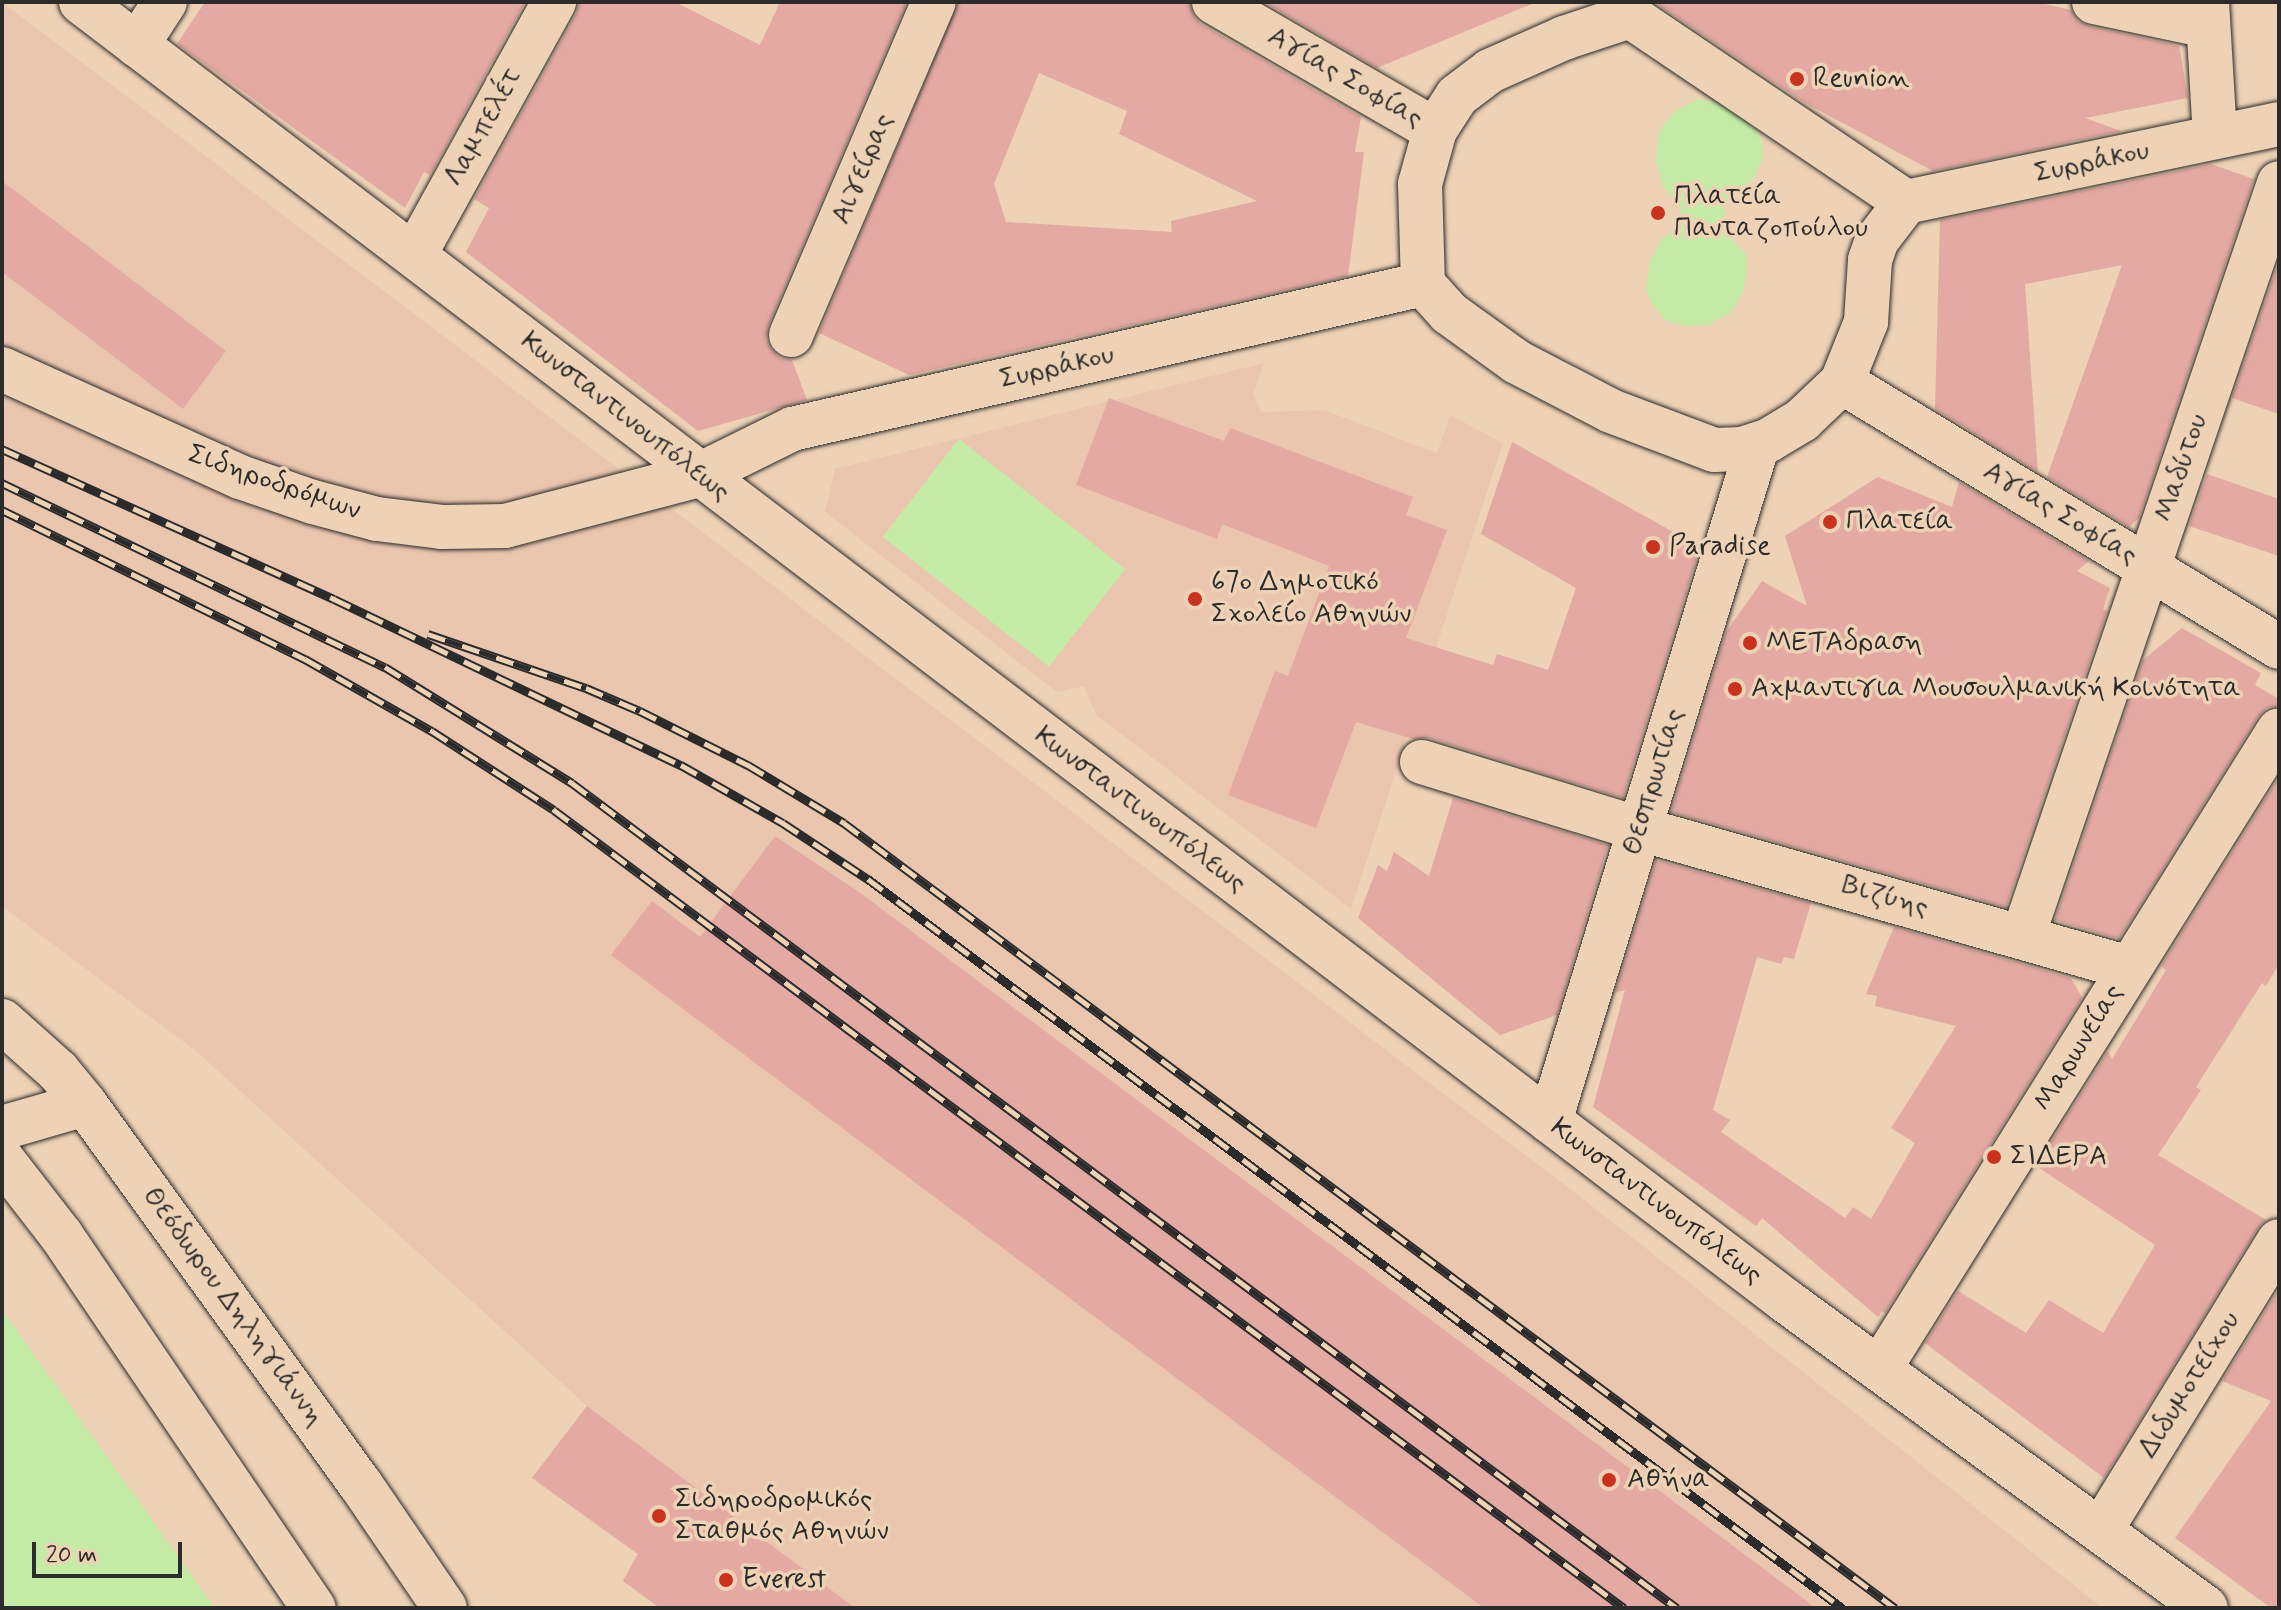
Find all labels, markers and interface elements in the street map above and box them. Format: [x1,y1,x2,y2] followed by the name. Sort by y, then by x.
[1261,20,1429,136] street label: Αγίας Σοφίας
[1813,62,1910,96] place label: Reunion
[438,63,530,193] street label: Λαμπελέτ
[1788,70,1806,88] marker: Reunion
[825,109,901,229] street label: Αιγείρας
[2032,134,2152,192] street label: Συρράκου
[1674,180,1868,246] place label: Πλατεία Πανταζοπούλου
[1649,204,1667,222] marker: Πλατεία Πανταζοπούλου
[514,325,736,509] street label: Κωνσταντινουπόλεως
[997,339,1117,397] street label: Συρράκου
[2148,410,2216,526] street label: Μαδύτου
[183,438,365,528] street label: Σιδηροδρόμων
[1977,455,2143,573] street label: Αγίας Σοφίας
[1846,505,1953,539] place label: Πλατεία
[1821,513,1839,531] marker: Πλατεία
[1669,530,1771,564] place label: Paradise
[1644,538,1662,556] marker: Paradise
[1211,566,1411,632] place label: 67ο Δημοτικό Σχολείο Αθηνών
[1186,590,1204,608] marker: 67ο Δημοτικό Σχολείο Αθηνών
[1766,626,1922,660] place label: ΜΕΤΑδραση
[1741,634,1759,652] marker: ΜΕΤΑδραση
[1751,672,2241,706] place label: Αχμαντιγια Μουσουλμανική Κοινότητα
[1726,680,1744,698] marker: Αχμαντιγια Μουσουλμανική Κοινότητα
[1616,705,1692,859] street label: Θεσπρωτίας
[1027,719,1253,901] street label: Κωνσταντινουπόλεως
[1838,869,1932,925] street label: Βιζύης
[2027,978,2131,1118] street label: Μαρωνείας
[1543,1111,1769,1293] street label: Κωνσταντινουπόλεως
[2010,1140,2107,1174] place label: ΣΙΔΕΡΑ
[1985,1148,2003,1166] marker: ΣΙΔΕΡΑ
[135,1181,331,1433] street label: Θεόδωρου Δηληγιάννη
[2132,1306,2248,1464] street label: Διδυμοτείχου
[1627,1463,1710,1497] place label: Αθήνα
[1598,1469,1620,1491] marker: Αθήνα
[675,1483,889,1549] place label: Σιδηροδρομικός Σταθμός Αθηνών
[650,1507,668,1525] marker: Σιδηροδρομικός Σταθμός Αθηνών
[36,1526,186,1576] scale bar
[46,1540,97,1571] text: 20 m
[742,1563,826,1597] place label: Everest
[717,1571,735,1589] marker: Everest

